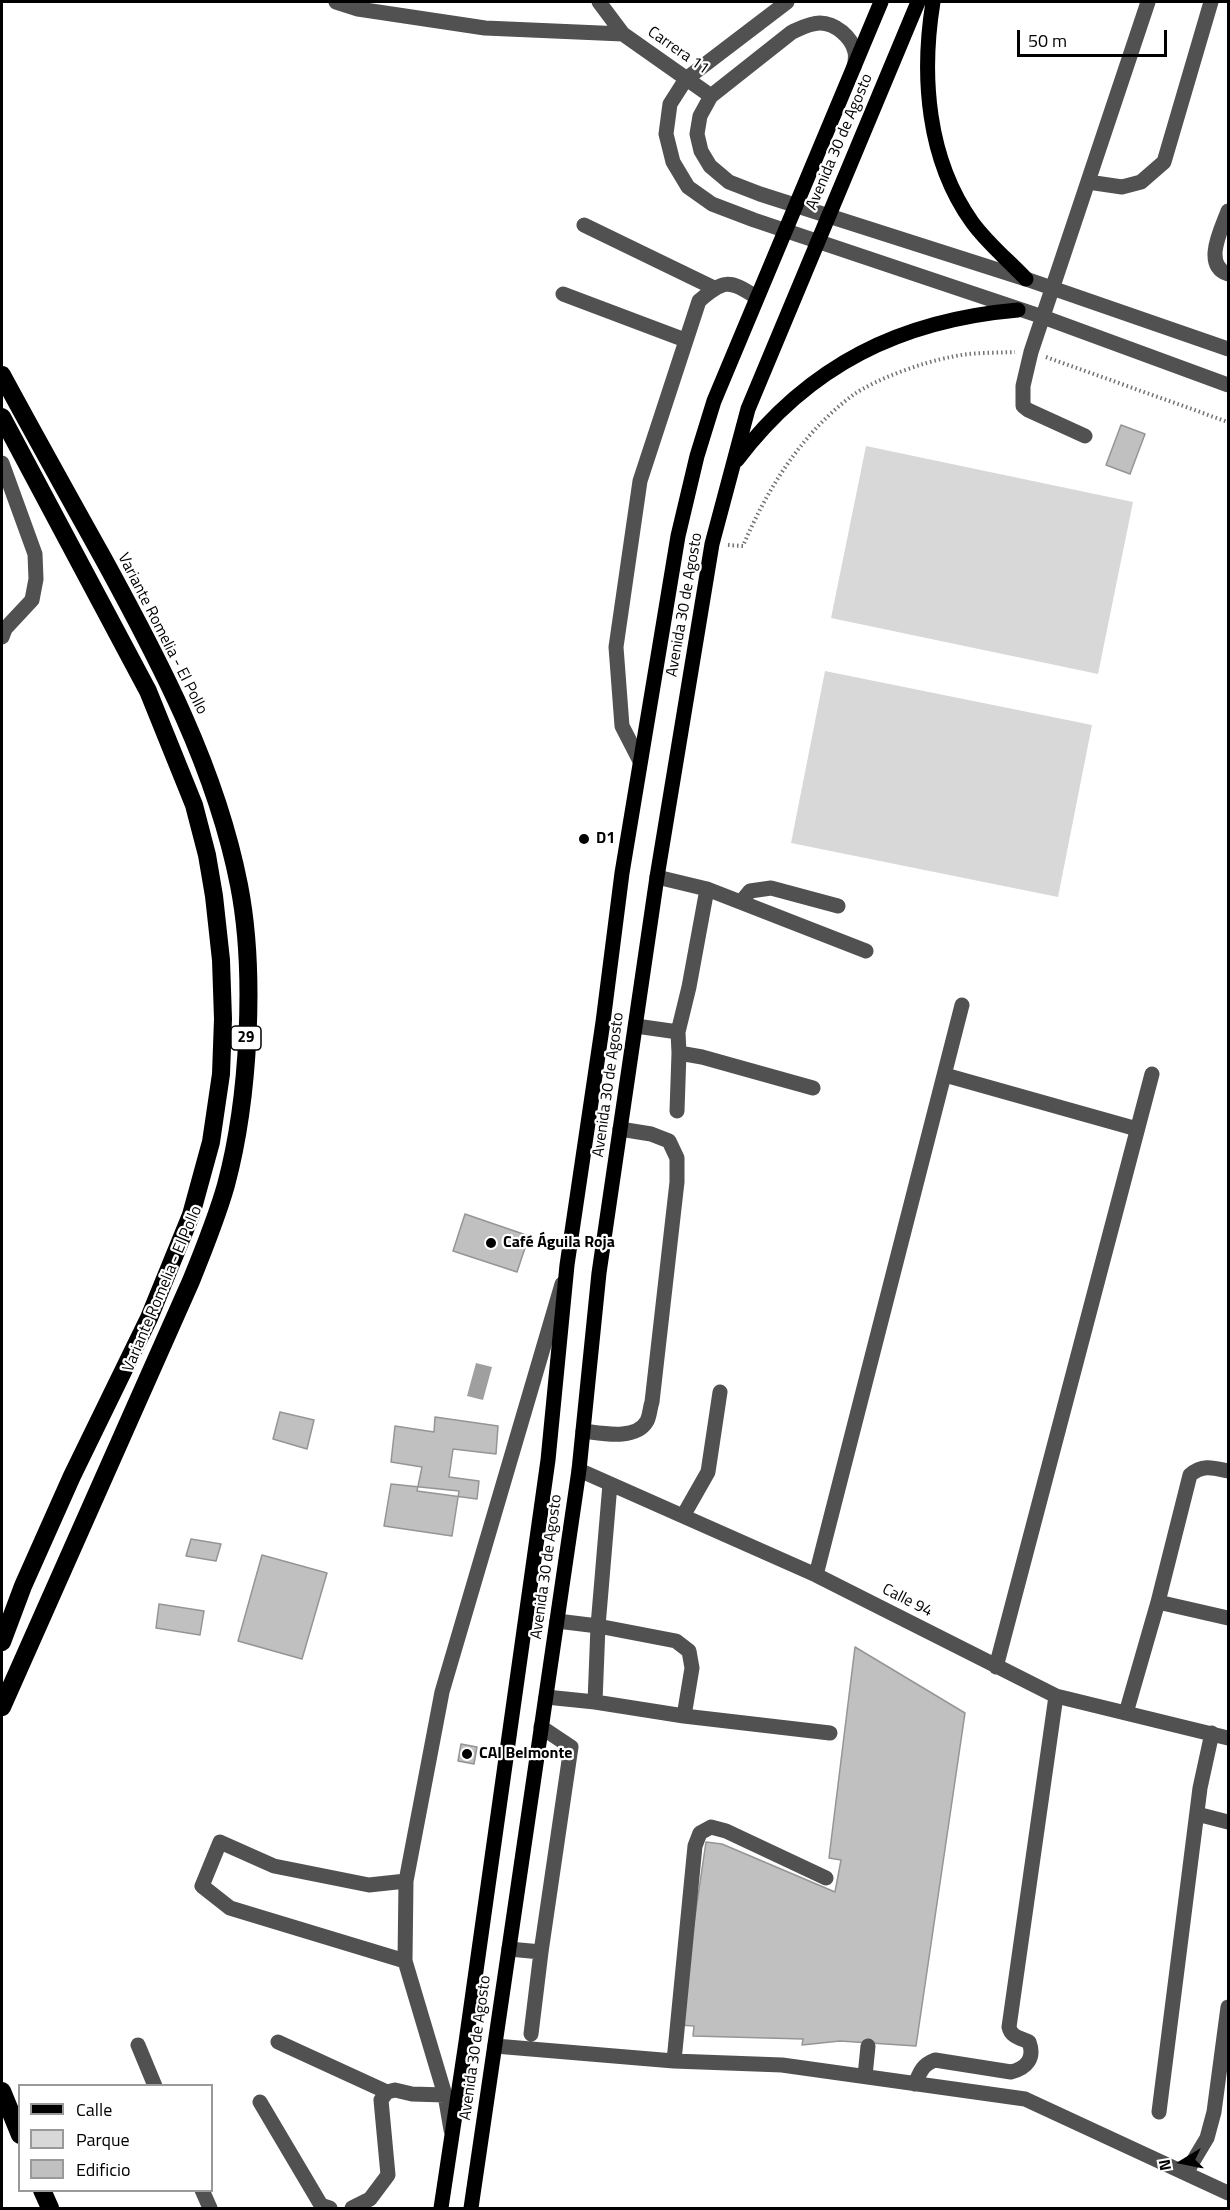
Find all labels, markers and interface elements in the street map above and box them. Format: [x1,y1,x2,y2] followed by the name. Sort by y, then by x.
[1020,18,1170,56] scale bar
[644,23,712,79] street label: Carrera 11
[1028,27,1067,54] text: 50 m
[803,71,877,213] street label: Avenida 30 de Agosto
[663,531,707,679] street label: Avenida 30 de Agosto
[113,550,211,718] street label: Variante Romelia - El Pollo
[596,829,615,849] place label: D1
[577,832,591,846] marker: D1
[589,1011,629,1159] street label: Avenida 30 de Agosto
[231,1026,261,1050] road number: 29
[119,1203,207,1375] street label: Variante Romelia - El Pollo
[503,1233,615,1253] place label: Café Águila Roja
[484,1236,498,1250] marker: Café Águila Roja
[527,1493,567,1641] street label: Avenida 30 de Agosto
[879,1580,935,1622] street label: Calle 94
[479,1744,572,1764] place label: CAI Belmonte
[460,1747,474,1761] marker: CAI Belmonte
[456,1974,496,2122] street label: Avenida 30 de Agosto
[18,2084,213,2192] legend
[76,2096,112,2123] text: Calle
[76,2126,130,2153] text: Parque
[1152,2132,1212,2192] north arrow
[76,2156,130,2183] text: Edificio
[1151,2158,1177,2173] text: N

